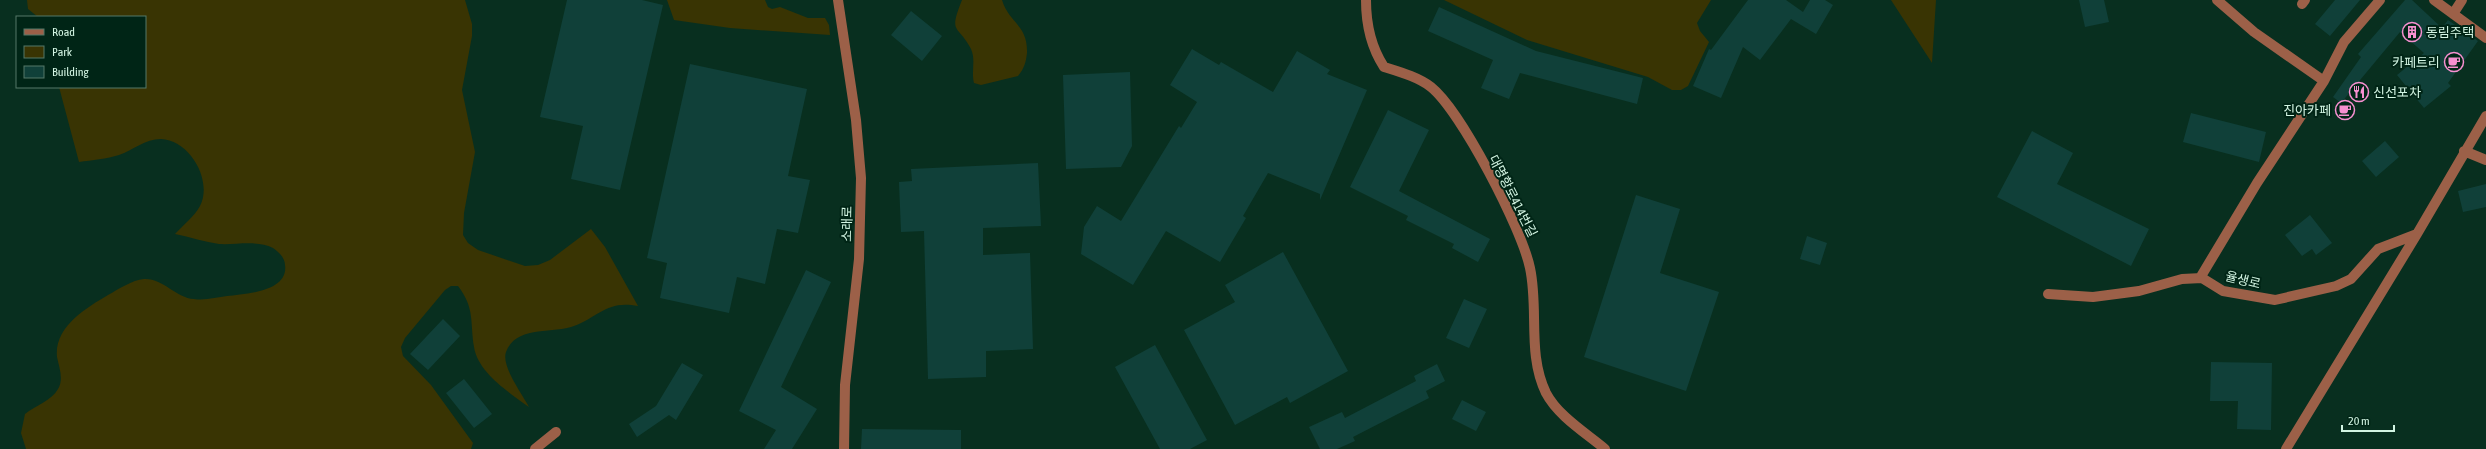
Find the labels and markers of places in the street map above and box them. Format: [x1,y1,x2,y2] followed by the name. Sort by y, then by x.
[2401,21,2423,43] building icon: 동림주택
[2426,25,2474,40] place label: 동림주택
[2443,51,2465,73] cafe icon: 카페트리
[2392,55,2440,70] place label: 카페트리
[2348,81,2370,103] restaurant icon: 신선포차
[2373,85,2421,100] place label: 신선포차
[2334,99,2356,121] cafe icon: 진아카페
[2283,103,2331,118] place label: 진아카페

